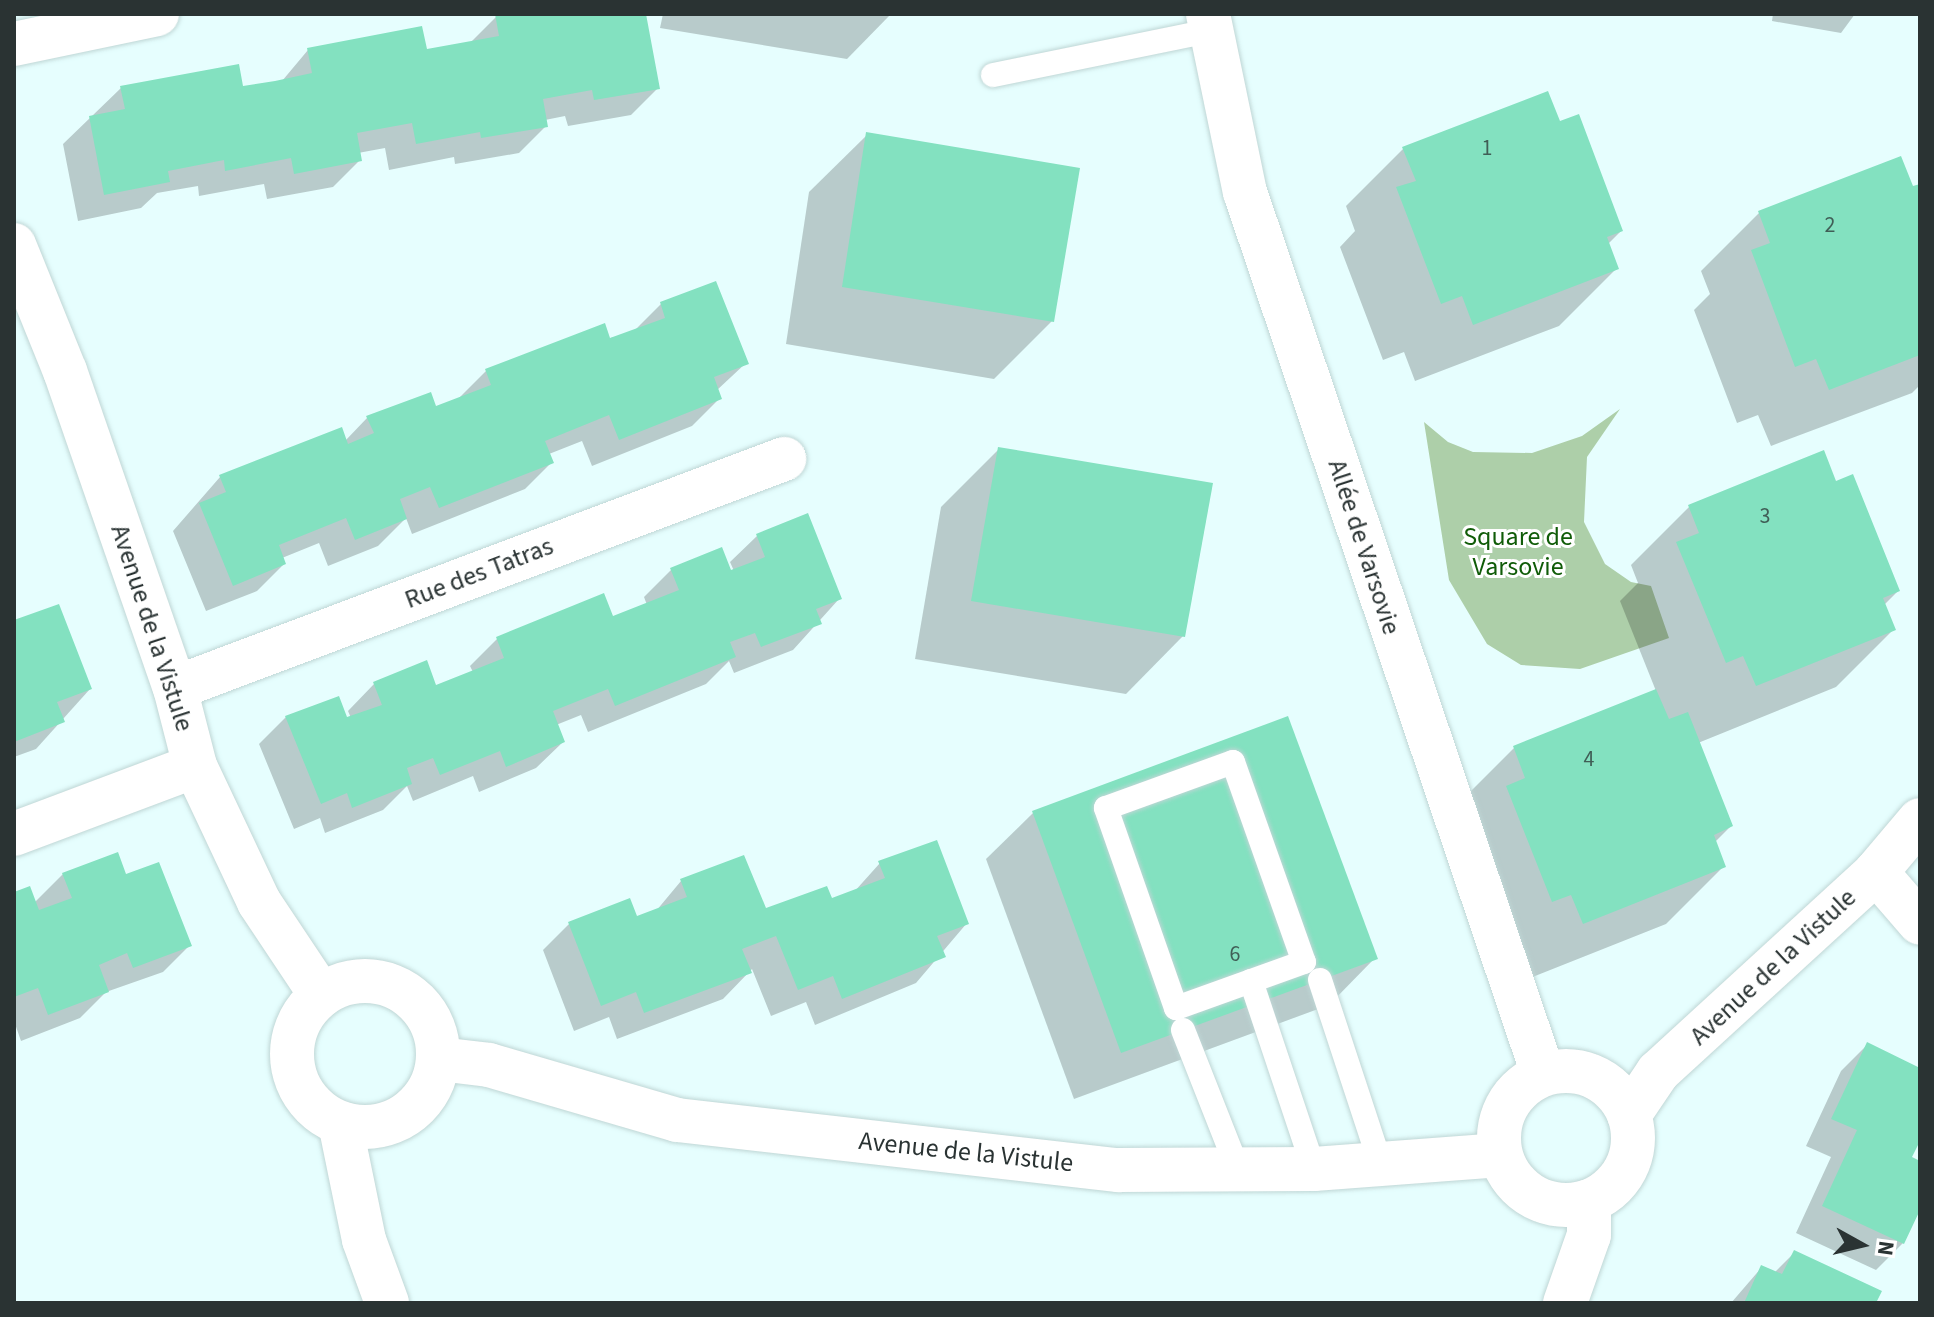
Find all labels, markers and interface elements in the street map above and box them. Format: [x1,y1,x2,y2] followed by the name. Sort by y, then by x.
[1482,136,1492,162] house number: 1
[1825,213,1835,239] house number: 2
[1321,456,1407,638] street label: Allée de Varsovie
[1760,504,1770,530] house number: 3
[104,521,200,735] street label: Avenue de la Vistule
[1463,521,1573,582] park label: Square de Varsovie
[400,530,558,616] street label: Rue des Tatras
[1584,747,1594,773] house number: 4
[1684,882,1862,1052] street label: Avenue de la Vistule
[1230,942,1240,968] house number: 6
[857,1125,1075,1179] street label: Avenue de la Vistule
[1822,1205,1902,1285] north arrow
[1869,1239,1903,1258] text: N

